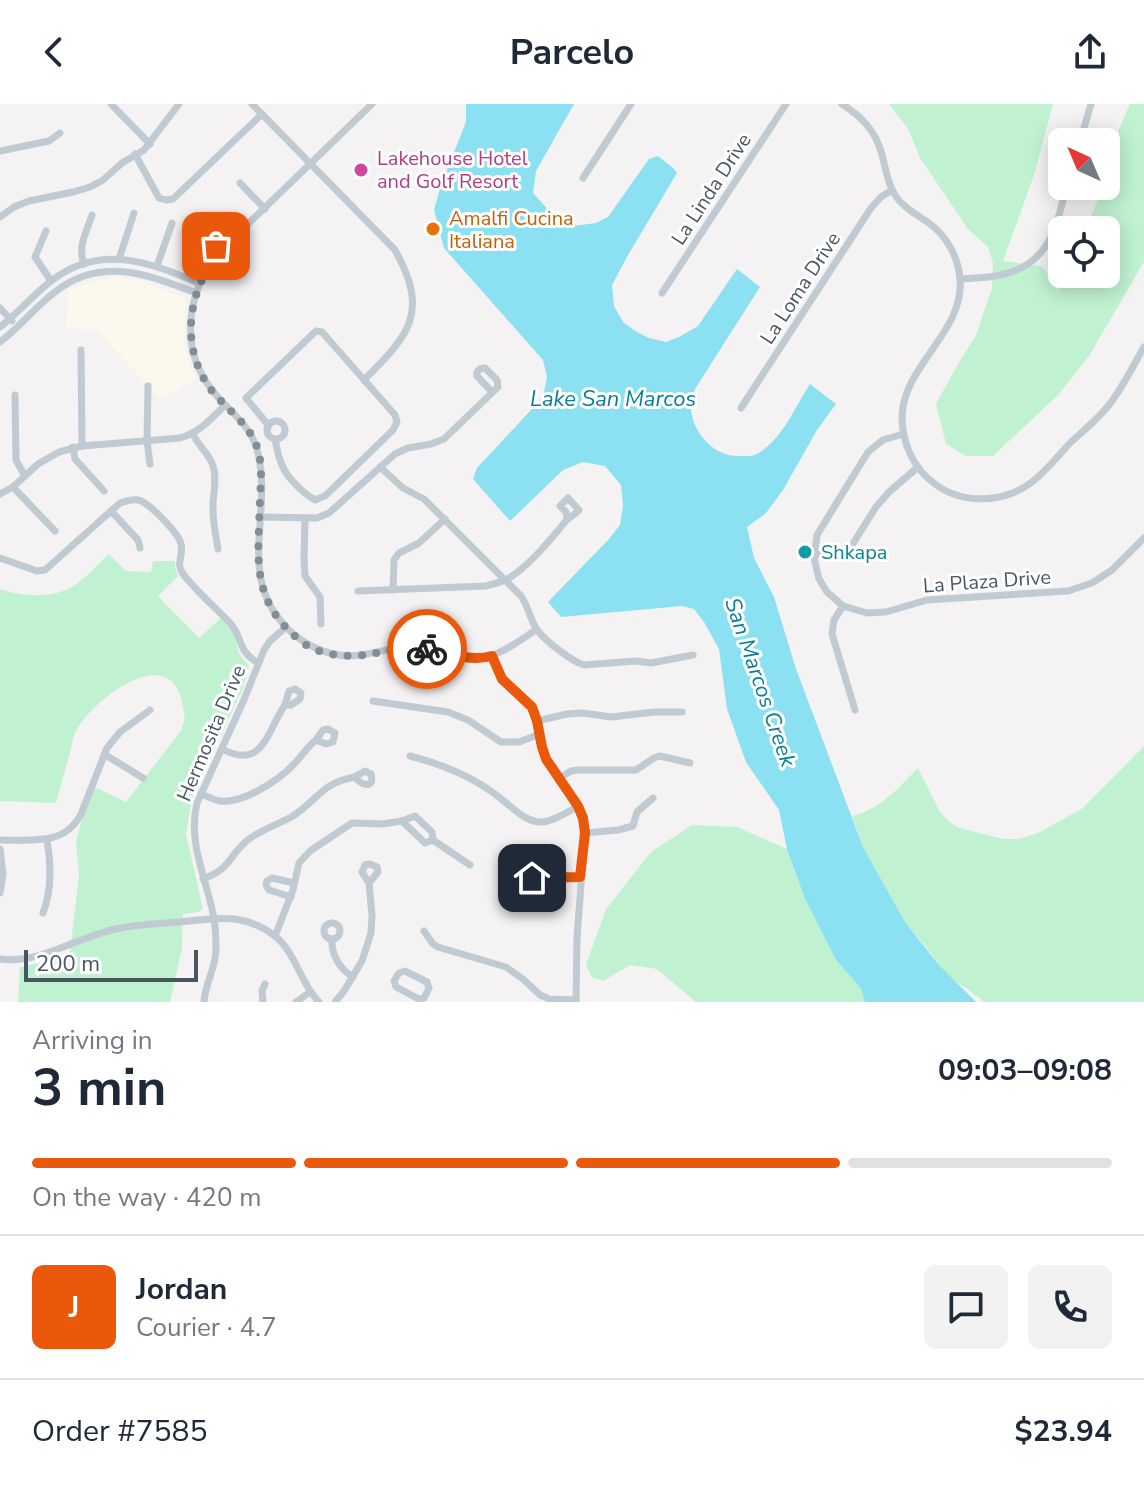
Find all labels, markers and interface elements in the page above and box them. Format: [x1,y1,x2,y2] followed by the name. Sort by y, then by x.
[510,28,634,77] text: Parcelo
[32,30,76,74] icon: back
[1068,30,1112,74] icon: share
[665,128,758,250] street label: La Linda Drive
[1048,128,1120,200] north arrow
[1048,128,1120,288] map controls
[377,145,528,195] place label: Lakehouse Hotel and Golf Resort
[352,161,370,179] marker: Lakehouse Hotel and Golf Resort
[449,205,574,255] place label: Amalfi Cucina Italiana
[182,212,250,280] pin
[1048,216,1120,288] button: locate
[424,220,442,238] marker: Amalfi Cucina Italiana
[194,224,238,268] icon: bag
[754,227,847,350] street label: La Loma Drive
[530,384,696,414] water label: Lake San Marcos
[821,539,887,566] place label: Shkapa
[796,543,814,561] marker: Shkapa
[922,564,1052,599] street label: La Plaza Drive
[717,594,803,772] water label: San Marcos Creek
[387,609,467,689] courier
[405,627,449,671] icon: bike
[171,661,252,806] street label: Hermosita Drive
[498,844,566,912] pin
[510,856,554,900] icon: home
[24,946,198,982] scale bar
[36,949,100,979] text: 200 m
[32,1023,153,1058] text: Arriving in
[938,1050,1112,1091] text: 09:03–09:08
[32,1052,167,1123] text: 3 min
[32,1180,261,1215] text: On the way · 420 m
[924,1265,1008,1349] button: chat
[1028,1265,1112,1349] button: phone
[136,1269,227,1310] text: Jordan
[69,1287,79,1328] text: J
[136,1310,277,1345] text: Courier · 4.7
[32,1411,207,1452] text: Order #7585
[1015,1411,1112,1452] text: $23.94

